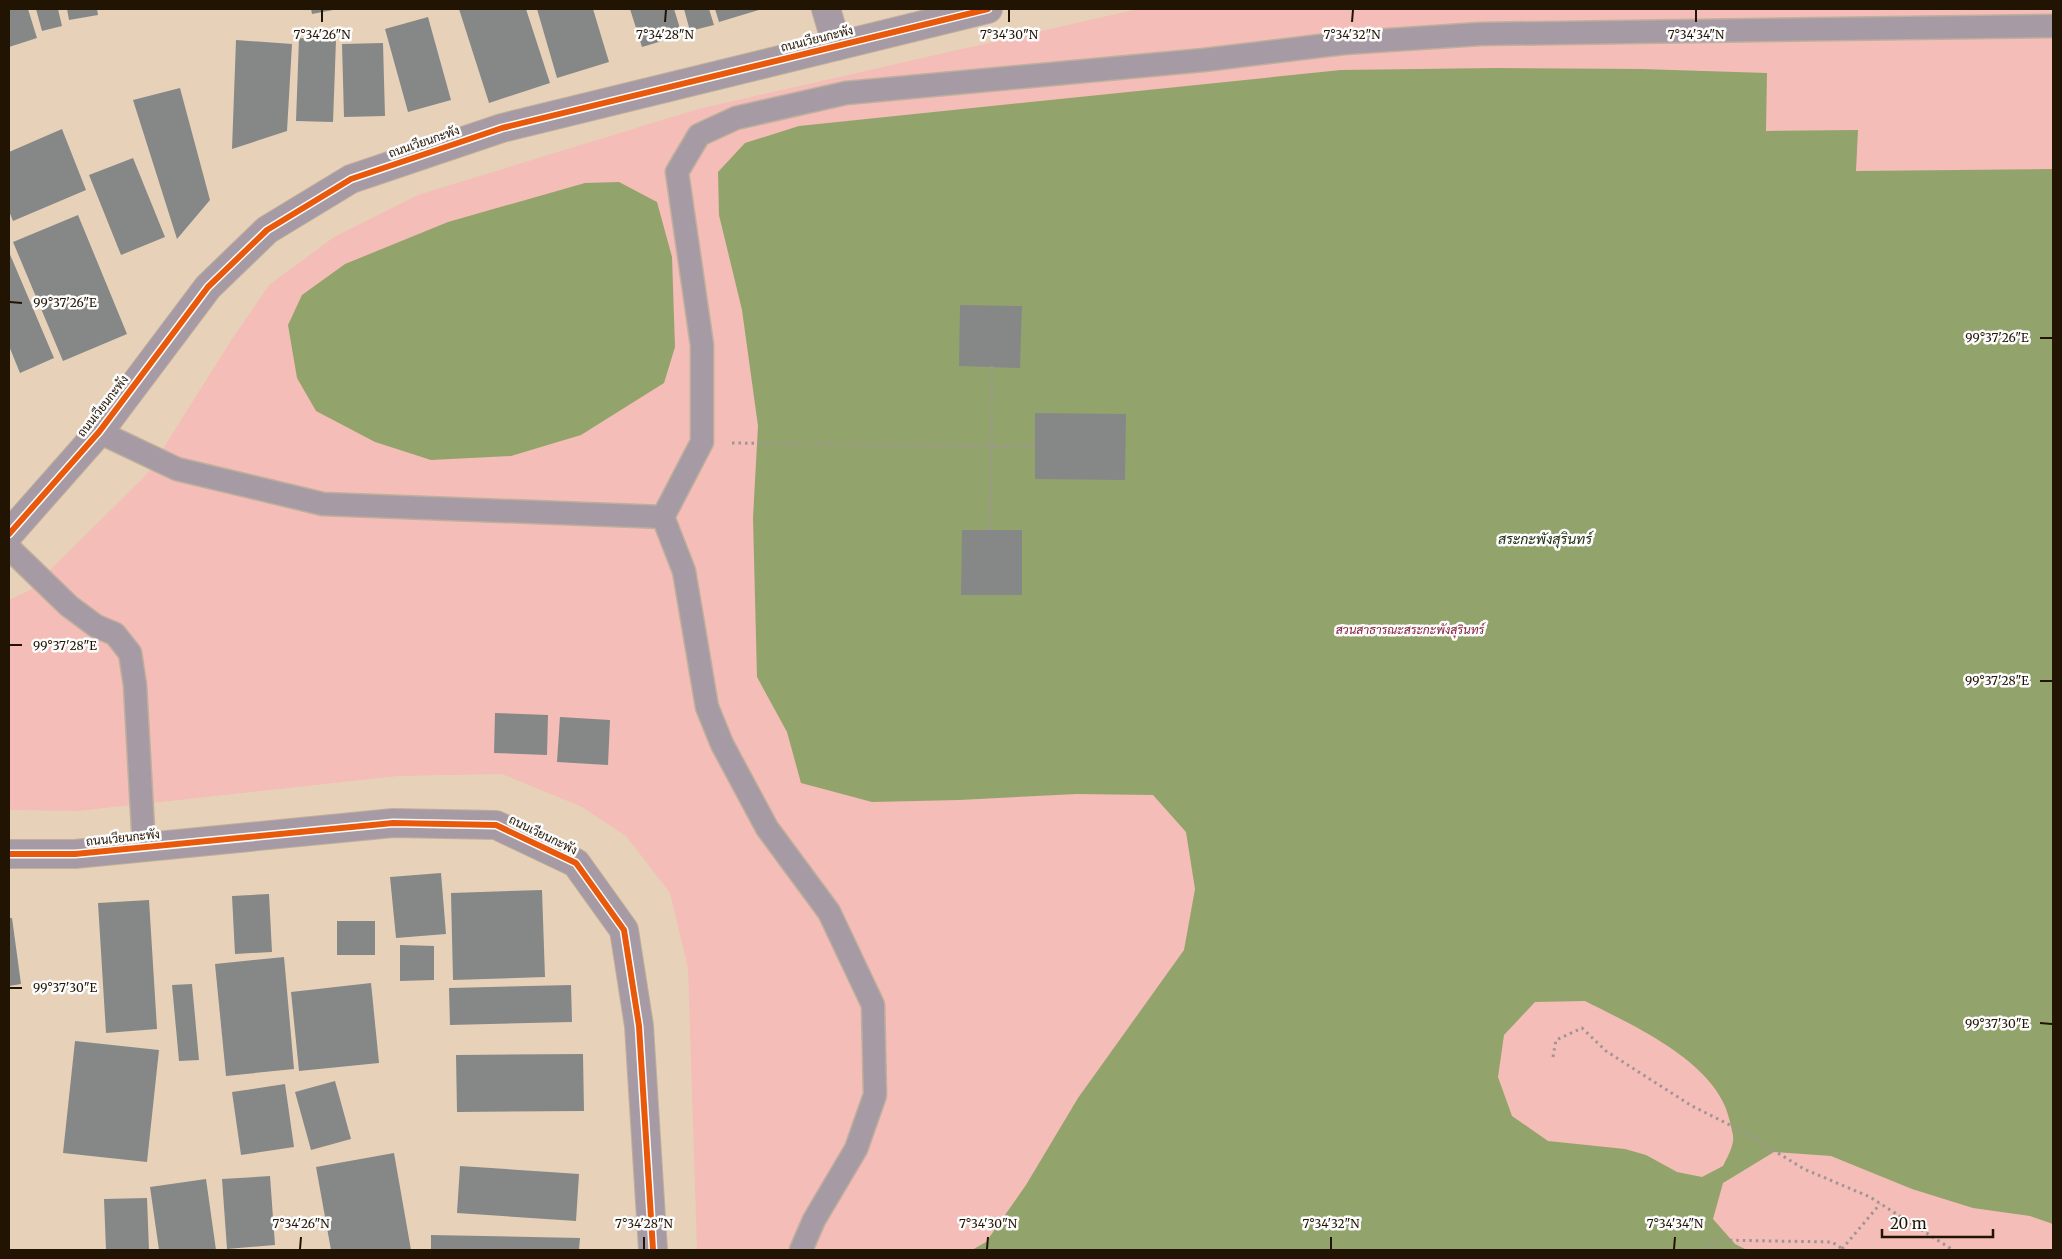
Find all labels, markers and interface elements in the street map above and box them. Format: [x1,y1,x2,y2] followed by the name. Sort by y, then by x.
[779,22,855,55] street label: ถนนเวียนกะพัง
[293,27,351,42] text: 7°34'26"N
[636,27,695,42] text: 7°34'28"N
[980,27,1039,42] text: 7°34'30"N
[1323,27,1381,42] text: 7°34'32"N
[1668,27,1725,42] text: 7°34'34"N
[386,122,461,161] street label: ถนนเวียนกะพัง
[33,295,97,310] text: 99°37'26"E
[1965,330,2029,345] text: 99°37'26"E
[74,372,131,439] street label: ถนนเวียนกะพัง
[1498,530,1594,549] water label: สระกะพังสุรินทร์
[1336,622,1486,639] park label: สวนสาธารณะสระกะพังสุรินทร์
[33,638,97,653] text: 99°37'28"E
[1965,673,2029,688] text: 99°37'28"E
[507,812,580,858] street label: ถนนเวียนกะพัง
[85,826,161,849] street label: ถนนเวียนกะพัง
[33,980,97,995] text: 99°37'30"E
[1965,1016,2029,1031] text: 99°37'30"E
[1882,1206,1993,1238] scale bar
[1890,1214,1927,1233] text: 20 m
[272,1216,330,1231] text: 7°34'26"N
[615,1216,674,1231] text: 7°34'28"N
[959,1216,1018,1231] text: 7°34'30"N
[1302,1216,1360,1231] text: 7°34'32"N
[1647,1216,1704,1231] text: 7°34'34"N

